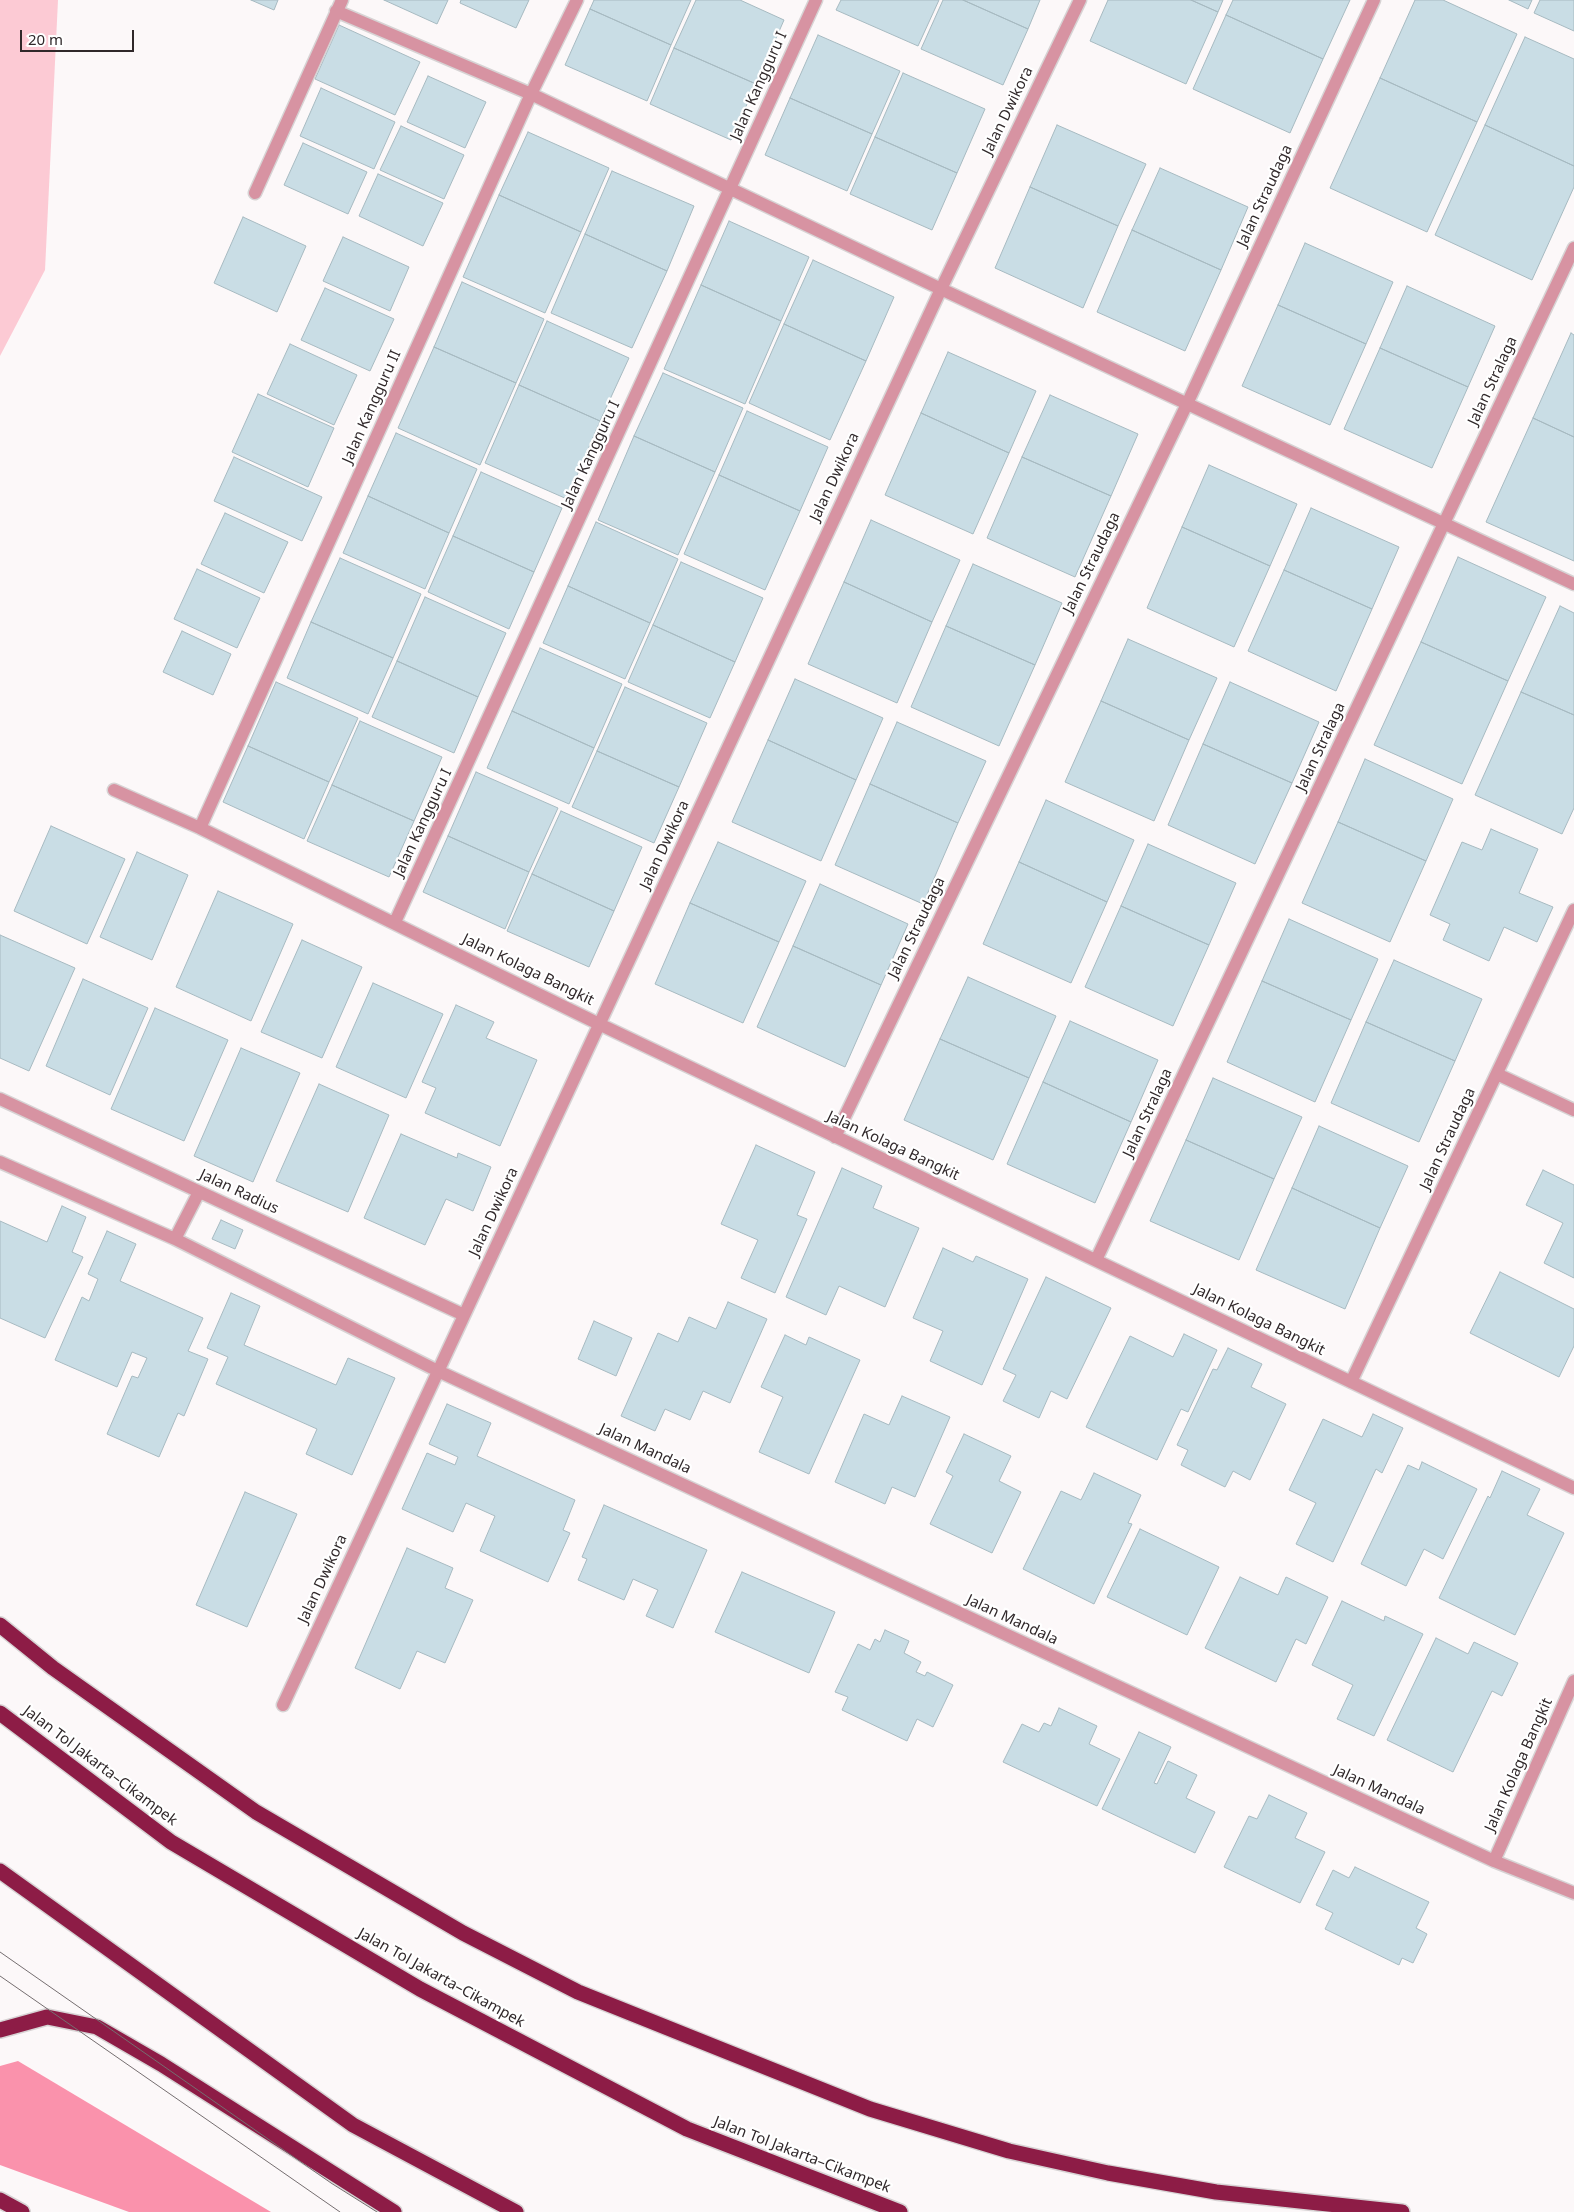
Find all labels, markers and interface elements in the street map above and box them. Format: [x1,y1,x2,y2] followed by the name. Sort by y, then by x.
[22,20,136,52] scale bar
[28,29,63,49] text: 20 m
[727,29,791,143] street label: Jalan Kangguru I
[979,64,1037,158] street label: Jalan Dwikora
[1233,142,1297,250] street label: Jalan Straudaga
[1465,334,1521,428] street label: Jalan Stralaga
[339,348,405,466] street label: Jalan Kangguru II
[558,398,624,512] street label: Jalan Kangguru I
[807,430,863,524] street label: Jalan Dwikora
[1060,509,1124,617] street label: Jalan Straudaga
[1293,700,1349,794] street label: Jalan Stralaga
[390,766,456,880] street label: Jalan Kangguru I
[637,798,693,892] street label: Jalan Dwikora
[885,874,949,982] street label: Jalan Straudaga
[459,930,597,1010] street label: Jalan Kolaga Bangkit
[1120,1066,1176,1160] street label: Jalan Stralaga
[1416,1085,1480,1193] street label: Jalan Straudaga
[824,1107,962,1185] street label: Jalan Kolaga Bangkit
[466,1165,522,1259] street label: Jalan Dwikora
[197,1166,281,1218] street label: Jalan Radius
[1190,1280,1328,1360] street label: Jalan Kolaga Bangkit
[596,1420,694,1478] street label: Jalan Mandala
[295,1532,351,1626] street label: Jalan Dwikora
[963,1591,1061,1649] street label: Jalan Mandala
[1481,1696,1557,1834] street label: Jalan Kolaga Bangkit
[19,1702,181,1830] street label: Jalan Tol Jakarta–Cikampek
[1330,1761,1428,1819] street label: Jalan Mandala
[354,1925,528,2031] street label: Jalan Tol Jakarta–Cikampek
[711,2113,893,2197] street label: Jalan Tol Jakarta–Cikampek

